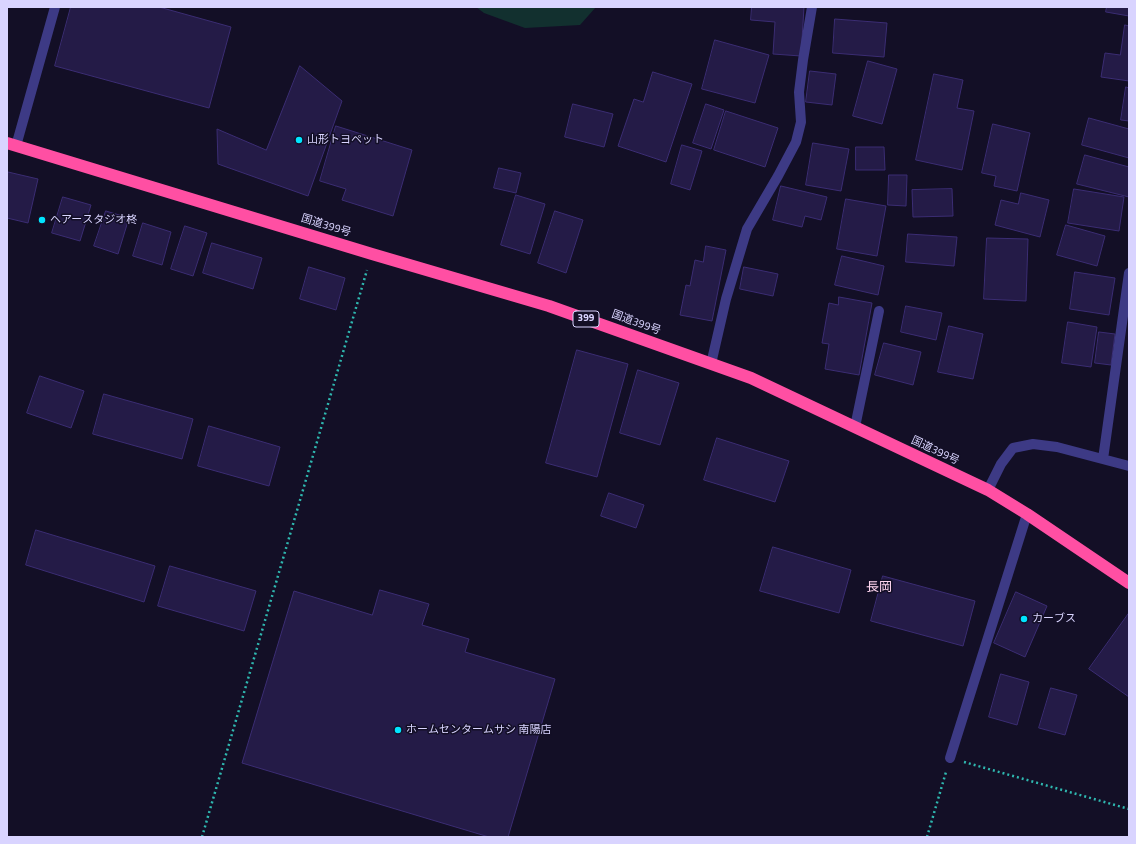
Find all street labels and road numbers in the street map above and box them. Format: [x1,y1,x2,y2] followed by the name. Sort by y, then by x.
[299,212,353,240] street label: 国道399号
[610,308,662,338] street label: 国道399号
[573,311,599,327] road number: 399
[909,434,961,468] street label: 国道399号

